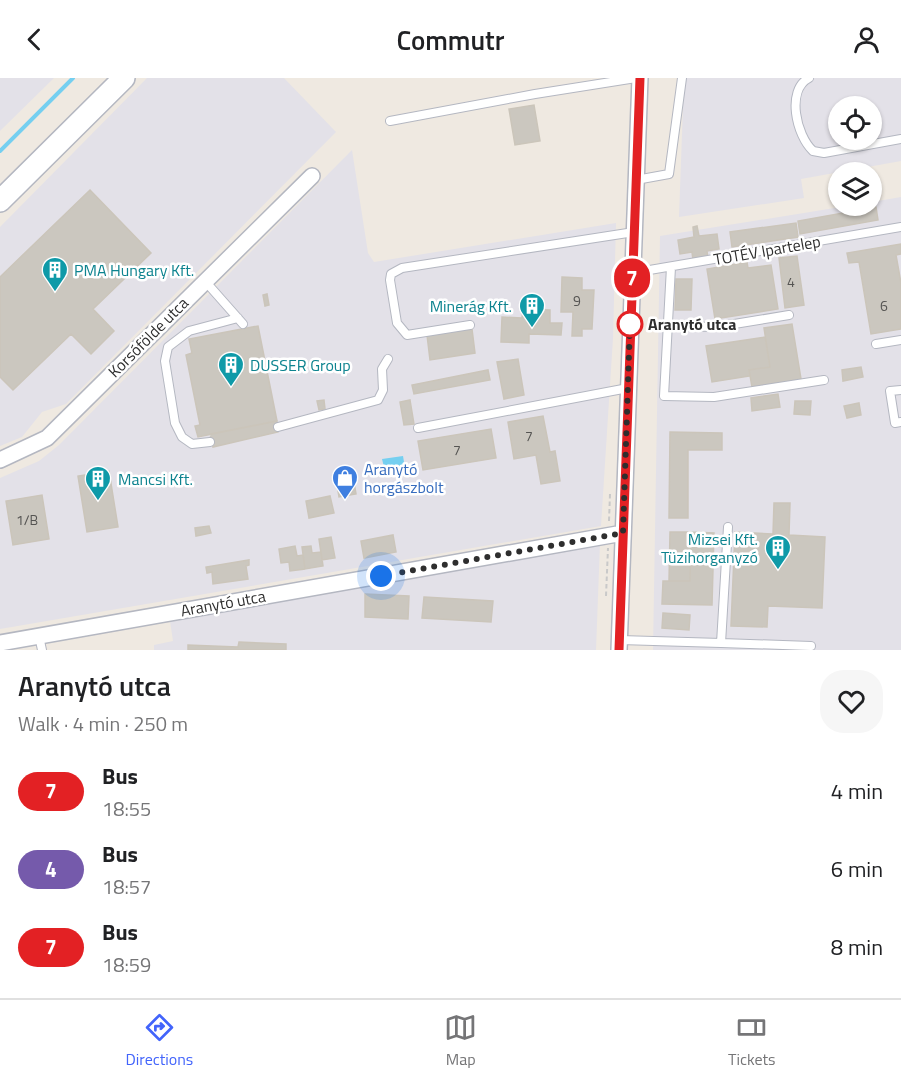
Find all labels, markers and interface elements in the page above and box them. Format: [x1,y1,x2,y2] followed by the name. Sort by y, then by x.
[396,19,505,60] text: Commutr
[18,23,51,56] icon: back
[850,23,883,56] icon: person
[828,96,882,216] map controls
[828,96,882,150] button: locate
[828,162,882,216] button: layers
[712,229,822,271] street label: TOTÉV Ipartelep
[40,255,70,293] building icon: PMA Hungary Kft.
[74,258,194,282] place label: PMA Hungary Kft.
[612,258,652,298] line badge: 7
[626,262,638,294] text: 7
[787,271,795,292] house number: 4
[573,290,581,311] house number: 9
[102,291,194,383] street label: Korsófölde utca
[517,291,547,329] building icon: Minerág Kft.
[430,294,512,318] place label: Minerág Kft.
[880,295,888,316] house number: 6
[617,311,643,337] marker: Aranytó utca
[648,312,736,336] place label: Aranytó utca
[216,350,246,388] building icon: DUSSER Group
[250,353,351,377] place label: DUSSER Group
[525,425,533,446] house number: 7
[453,439,461,460] house number: 7
[364,457,444,499] place label: Aranytó horgászbolt
[330,463,360,501] shop icon: Aranytó horgászbolt
[83,464,113,502] building icon: Mancsi Kft.
[118,467,193,491] place label: Mancsi Kft.
[16,509,38,530] house number: 1/B
[661,527,758,569] place label: Mizsei Kft. Tüzihorganyzó
[763,533,793,571] building icon: Mizsei Kft. Tüzihorganyzó
[366,561,396,591] your location
[179,584,267,622] street label: Aranytó utca
[18,664,171,707] text: Aranytó utca
[820,670,883,733] button: heart
[18,708,188,739] text: Walk · 4 min · 250 m
[102,759,138,793] text: Bus
[831,774,883,808] text: 4 min
[45,775,57,807] text: 7
[102,793,151,824] text: 18:55
[102,837,138,871] text: Bus
[831,852,883,886] text: 6 min
[45,853,57,885] text: 4
[102,871,151,902] text: 18:57
[102,915,138,949] text: Bus
[831,930,883,964] text: 8 min
[45,931,57,963] text: 7
[102,949,151,980] text: 18:59
[125,1011,193,1071] tab: Directions
[444,1011,477,1071] tab: Map
[728,1011,776,1071] tab: Tickets

